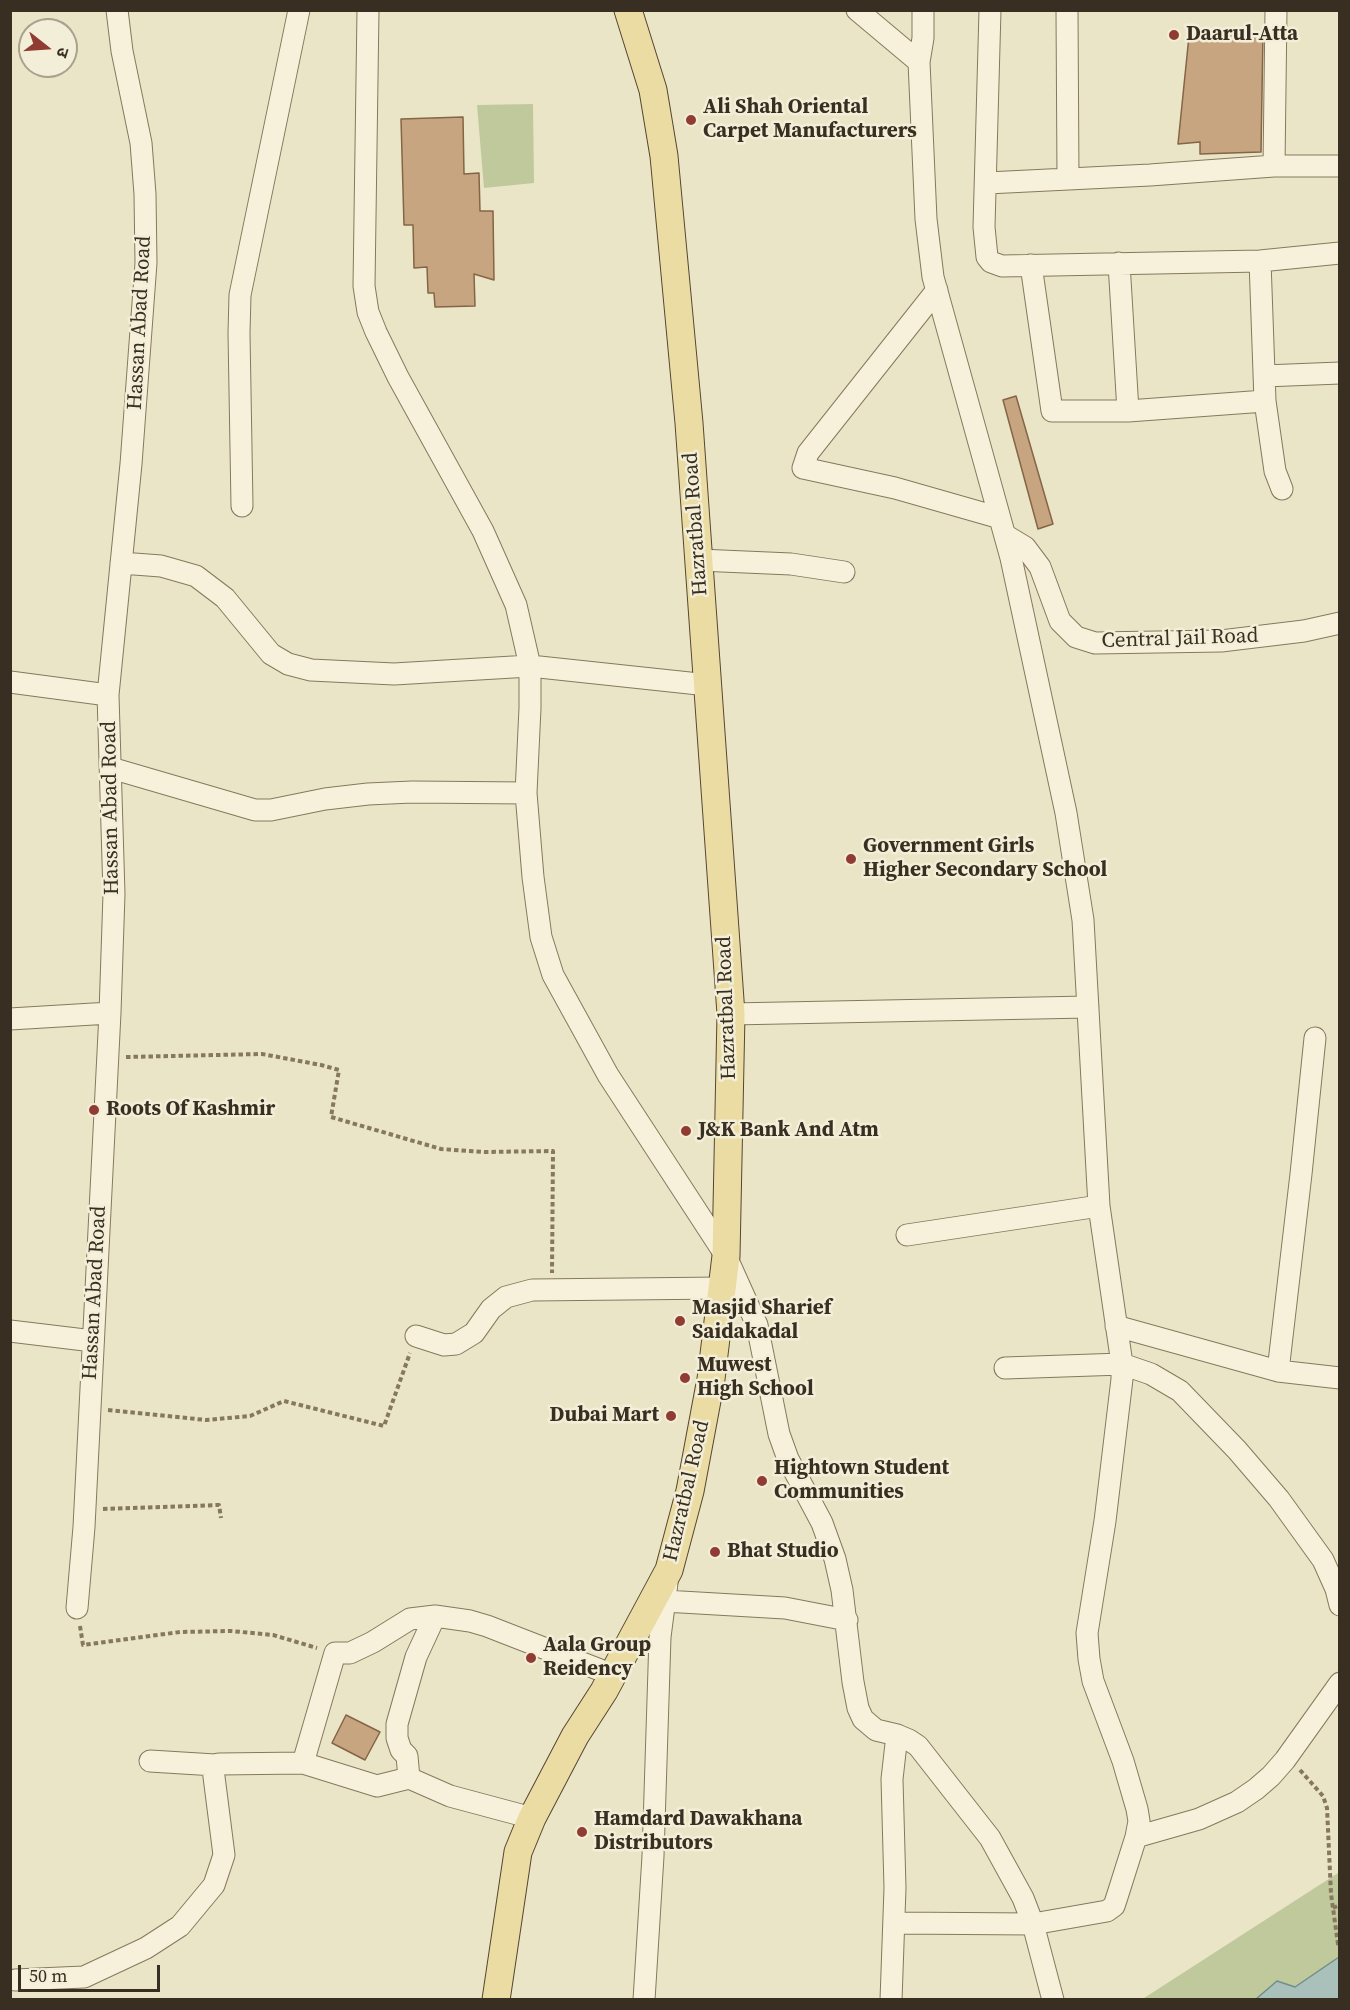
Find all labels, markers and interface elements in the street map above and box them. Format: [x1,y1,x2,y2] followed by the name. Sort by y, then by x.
[18,18,78,78] north arrow
[1186,22,1298,48] place label: Daarul-Atta
[1167,28,1181,42] marker: Daarul-Atta
[51,45,75,60] text: उ
[703,95,917,145] place label: Ali Shah Oriental Carpet Manufacturers
[684,113,698,127] marker: Ali Shah Oriental Carpet Manufacturers
[123,235,157,411] street label: Hassan Abad Road
[678,451,714,597] street label: Hazratbal Road
[1101,624,1259,654] street label: Central Jail Road
[97,721,125,895] street label: Hassan Abad Road
[863,834,1107,884] place label: Government Girls Higher Secondary School
[844,852,858,866] marker: Government Girls Higher Secondary School
[712,936,742,1080] street label: Hazratbal Road
[106,1097,275,1123] place label: Roots Of Kashmir
[87,1103,101,1117] marker: Roots Of Kashmir
[698,1118,879,1144] place label: J&K Bank And Atm
[679,1124,693,1138] marker: J&K Bank And Atm
[78,1205,112,1381] street label: Hassan Abad Road
[692,1296,831,1346] place label: Masjid Sharief Saidakadal
[673,1314,687,1328] marker: Masjid Sharief Saidakadal
[697,1353,814,1403] place label: Muwest High School
[678,1371,692,1385] marker: Muwest High School
[550,1403,659,1429] place label: Dubai Mart
[664,1409,678,1423] marker: Dubai Mart
[659,1418,715,1564] street label: Hazratbal Road
[774,1456,949,1506] place label: Hightown Student Communities
[755,1474,769,1488] marker: Hightown Student Communities
[727,1539,839,1565] place label: Bhat Studio
[708,1545,722,1559] marker: Bhat Studio
[543,1633,651,1683] place label: Aala Group Reidency
[524,1651,538,1665] marker: Aala Group Reidency
[594,1807,802,1857] place label: Hamdard Dawakhana Distributors
[575,1825,589,1839] marker: Hamdard Dawakhana Distributors
[21,1953,164,1991] scale bar
[29,1963,67,1988] text: 50 m

